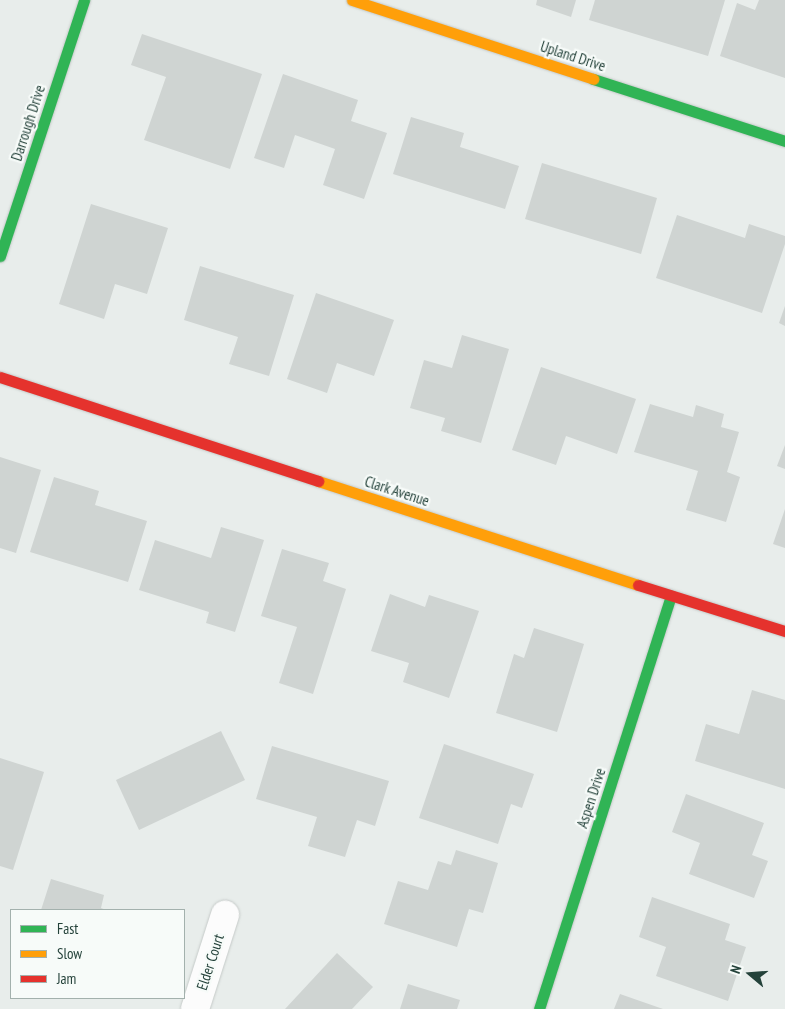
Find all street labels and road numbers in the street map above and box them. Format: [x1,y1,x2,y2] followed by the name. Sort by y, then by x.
[538,37,608,75] street label: Upland Drive
[7,83,49,163] street label: Darrough Drive
[362,472,432,510] street label: Clark Avenue
[573,766,609,830] street label: Aspen Drive
[192,932,228,992] street label: Elder Court

